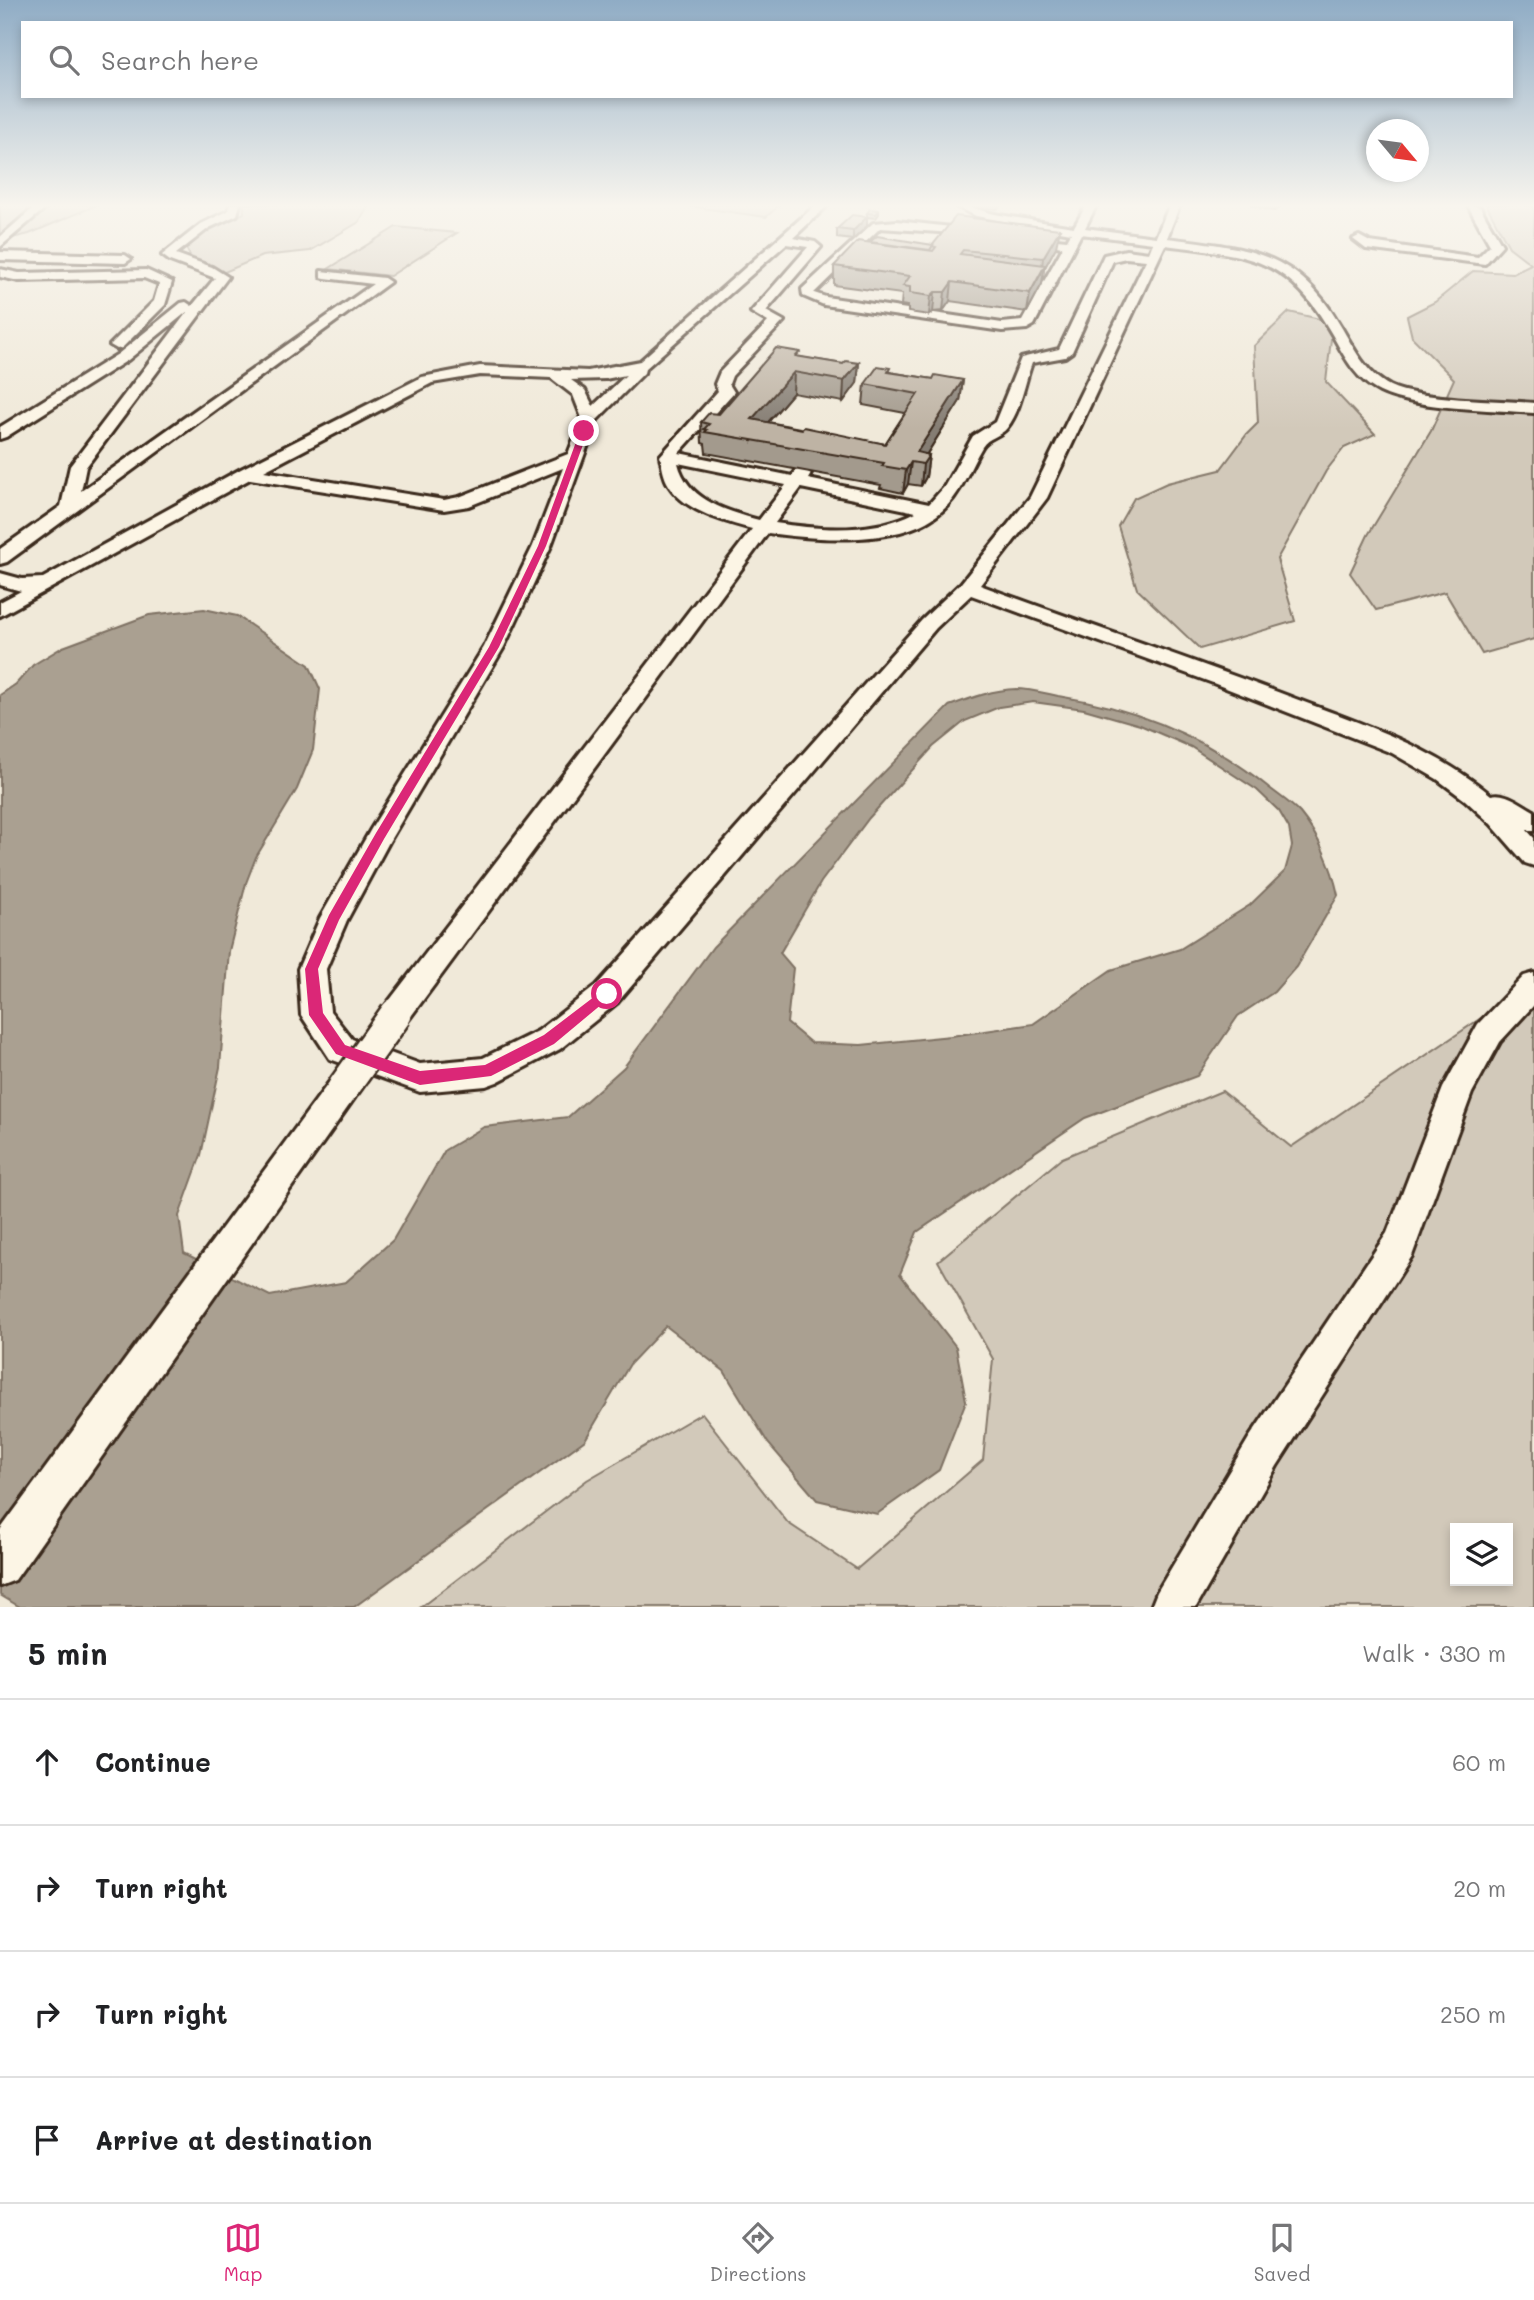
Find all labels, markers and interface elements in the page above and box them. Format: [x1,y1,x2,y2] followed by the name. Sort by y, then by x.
[21,21,1513,98] search box
[45,41,83,79] icon: search
[101,43,259,77] text: Search here
[1366,119,1429,182] north arrow
[568,415,599,446] route end
[591,978,622,1009] route start
[1450,1523,1513,1586] map controls
[1450,1523,1513,1586] button: layers
[28,1633,108,1673] text: 5 min
[1362,1638,1506,1668] text: Walk · 330 m
[28,1743,66,1781] icon: ahead
[95,1745,211,1779] text: Continue
[1452,1747,1506,1777] text: 60 m
[28,1869,66,1907] icon: right
[95,1871,228,1905] text: Turn right
[1453,1873,1506,1903] text: 20 m
[28,1995,66,2033] icon: right
[95,1997,228,2031] text: Turn right
[1440,1999,1506,2029] text: 250 m
[28,2121,66,2159] icon: arrive
[95,2123,372,2157] text: Arrive at destination
[224,2219,262,2286] tab: Map
[710,2219,806,2286] tab: Directions
[1254,2219,1310,2286] tab: Saved

